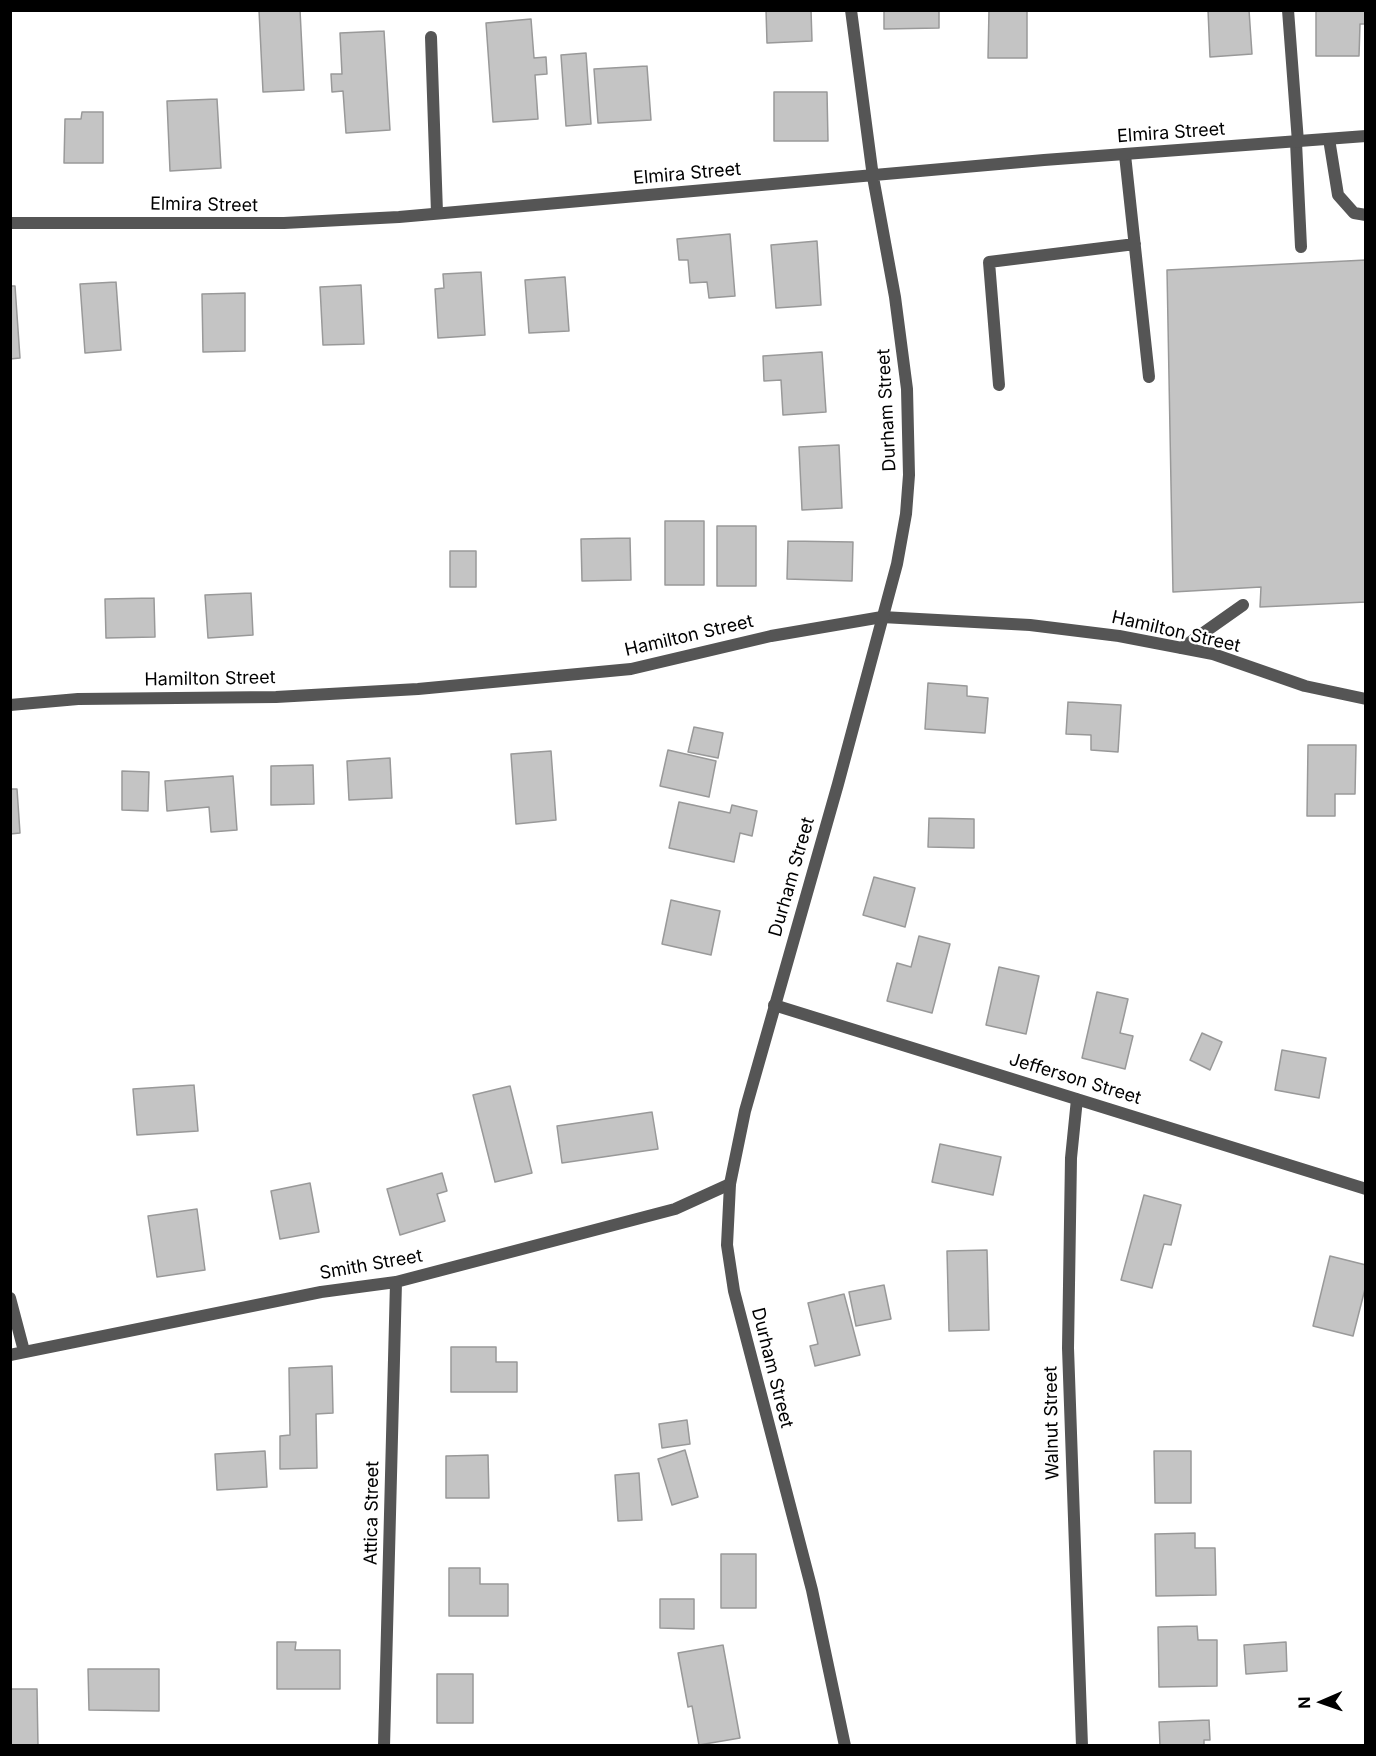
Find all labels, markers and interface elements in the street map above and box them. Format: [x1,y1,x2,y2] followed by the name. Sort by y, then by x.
[1116,118,1226,148] street label: Elmira Street
[632,159,742,189] street label: Elmira Street
[150,193,258,217] street label: Elmira Street
[873,348,901,472] street label: Durham Street
[1110,607,1242,657] street label: Hamilton Street
[623,611,755,661] street label: Hamilton Street
[144,667,276,691] street label: Hamilton Street
[765,815,819,939] street label: Durham Street
[1006,1049,1144,1109] street label: Jefferson Street
[318,1245,424,1285] street label: Smith Street
[747,1306,797,1430] street label: Durham Street
[1040,1366,1064,1480] street label: Walnut Street
[360,1461,384,1565] street label: Attica Street
[1292,1672,1352,1732] north arrow
[1294,1696,1314,1709] text: N

